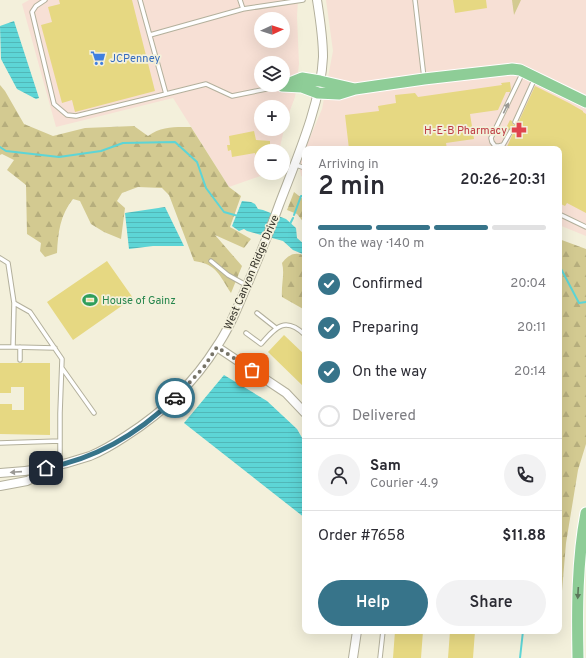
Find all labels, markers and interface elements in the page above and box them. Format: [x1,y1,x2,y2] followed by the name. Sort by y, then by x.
[254,12,290,48] north arrow
[254,12,290,180] map controls
[89,49,107,67] supermarket icon: JCPenney
[110,52,160,66] place label: JCPenney
[254,56,290,92] button: layers
[254,100,290,136] button: +
[503,102,509,114] one-way arrow
[510,121,528,139] pharmacy icon: H-E-B Pharmacy
[424,124,507,138] place label: H-E-B Pharmacy
[254,144,290,180] button: −
[318,157,379,173] text: Arriving in
[318,171,385,204] text: 2 min
[460,171,546,190] text: 20:26–20:31
[221,213,283,332] street label: West Canyon Ridge Drive
[318,236,424,252] text: On the way · 140 m
[318,273,340,295] icon: check
[352,275,423,294] text: Confirmed
[510,276,546,292] text: 20:04
[81,291,99,309] sports icon: House of Gainz
[102,294,176,308] place label: House of Gainz
[318,317,340,339] icon: check
[352,319,419,338] text: Preparing
[517,320,546,336] text: 20:11
[235,353,269,387] pin
[241,359,263,381] icon: bag
[318,361,340,383] icon: check
[352,363,427,382] text: On the way
[514,364,546,380] text: 20:14
[155,378,195,418] courier
[164,387,186,409] icon: car
[352,407,416,426] text: Delivered
[29,451,63,485] pin
[318,454,360,496] button: person
[504,454,546,496] button: phone
[35,457,57,479] icon: home
[370,457,401,476] text: Sam
[10,468,22,475] one-way arrow
[370,476,438,492] text: Courier · 4.9
[318,527,405,546] text: Order #7658
[502,527,546,546] text: $11.88
[318,580,428,626] button: Help
[436,580,546,626] button: Share
[575,587,581,600] one-way arrow

